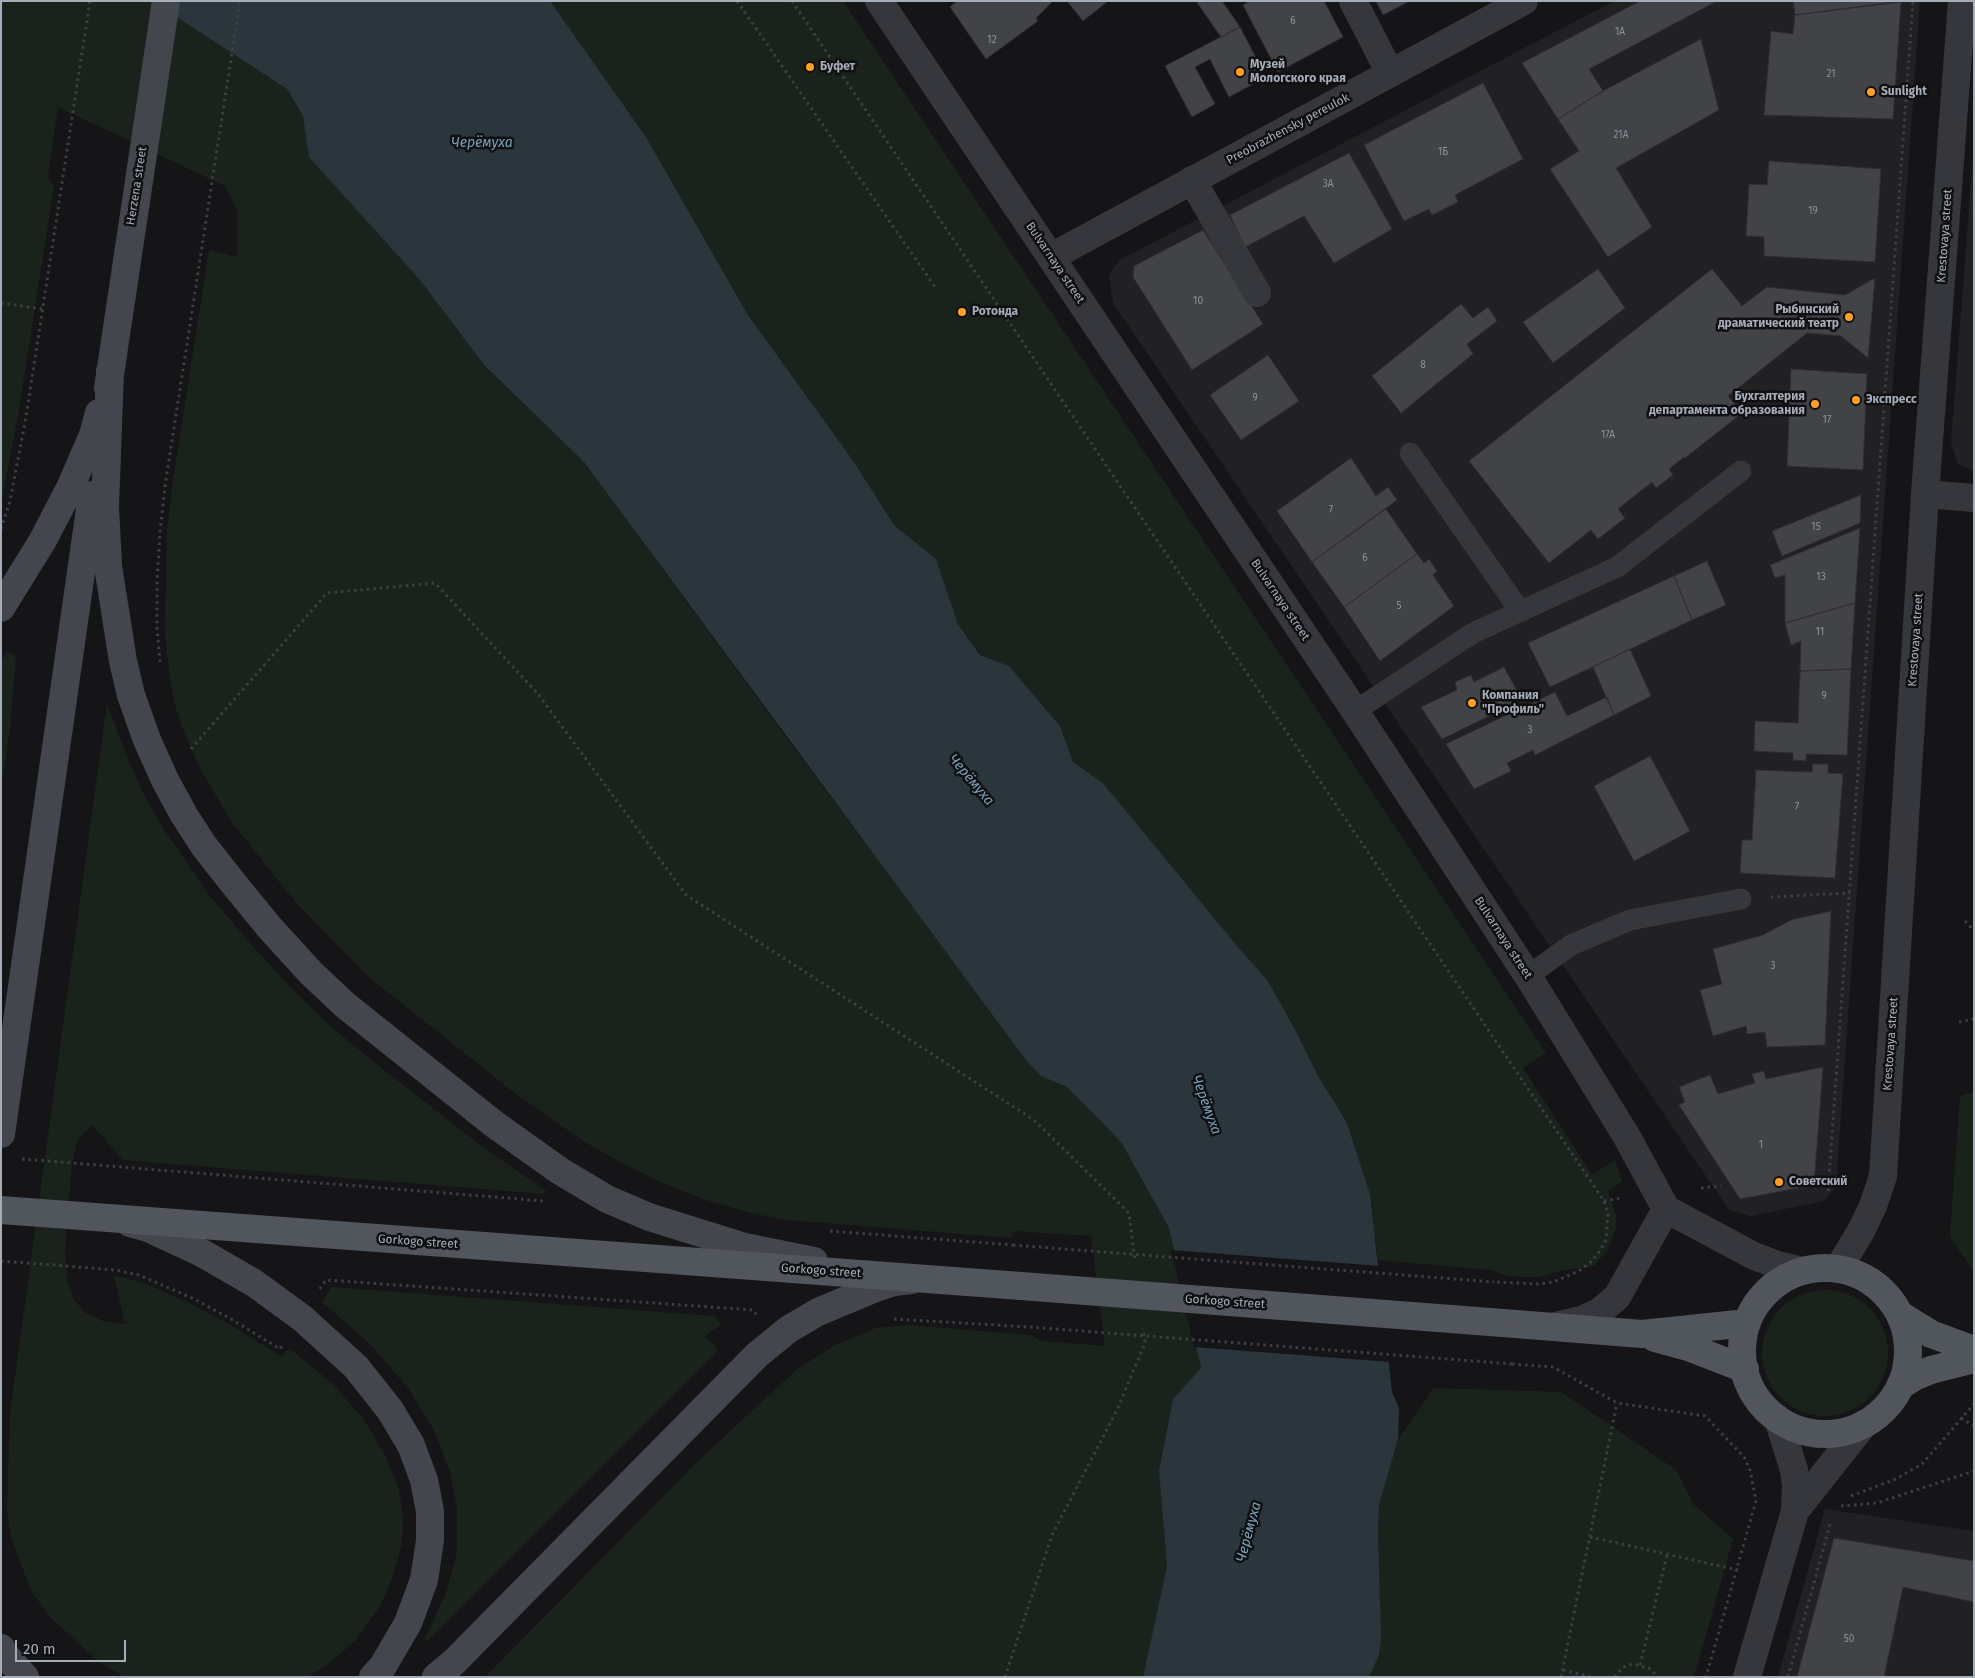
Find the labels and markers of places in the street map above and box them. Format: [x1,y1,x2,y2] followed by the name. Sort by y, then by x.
[1250,58,1346,86] place label: Музей Мологского края
[820,60,855,74] place label: Буфет
[804,61,816,73] marker: Буфет
[1234,66,1246,78] marker: Музей Мологского края
[1881,85,1927,99] place label: Sunlight
[1865,86,1877,98] marker: Sunlight
[1718,303,1839,331] place label: Рыбинский драматический театр
[972,305,1018,319] place label: Ротонда
[956,306,968,318] marker: Ротонда
[1843,311,1855,323] marker: Рыбинский драматический театр
[1649,390,1805,418] place label: Бухгалтерия департамента образования
[1866,393,1917,407] place label: Экспресс
[1850,394,1862,406] marker: Экспресс
[1809,398,1821,410] marker: Бухгалтерия департамента образования
[1482,689,1544,717] place label: Компания "Профиль"
[1466,697,1478,709] marker: Компания "Профиль"
[1789,1175,1847,1189] place label: Советский
[1773,1176,1785,1188] marker: Советский

